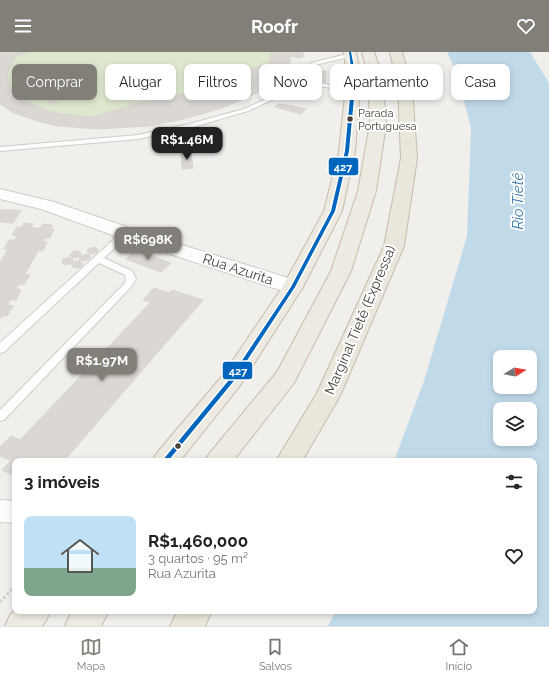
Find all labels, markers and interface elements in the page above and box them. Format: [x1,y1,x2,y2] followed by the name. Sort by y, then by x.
[12,15,34,37] icon: menu
[515,15,537,37] icon: heart
[251,16,298,37] text: Roofr
[12,64,97,100] chip: Comprar
[105,64,176,100] chip: Alugar
[184,64,251,100] chip: Filtros
[259,64,322,100] chip: Novo
[330,64,443,100] chip: Apartamento
[451,64,510,100] chip: Casa
[358,107,416,133] place label: Parada Portuguesa
[345,114,355,124] marker: Parada Portuguesa
[150,127,224,161] pin: R$1.46M
[161,132,213,147] text: R$1.46M
[328,157,359,176] line badge: 427
[334,161,353,174] text: 427
[509,173,527,229] water label: Rio Tietê
[115,227,181,261] pin: R$698K
[124,232,172,247] text: R$698K
[321,243,399,397] street label: Marginal Tietê (Expressa)
[201,250,275,288] street label: Rua Azurita
[65,348,139,382] pin: R$1.97M
[493,350,537,394] north arrow
[493,350,537,446] map controls
[76,353,128,368] text: R$1.97M
[222,361,253,380] line badge: 427
[229,365,248,378] text: 427
[493,402,537,446] button: layers
[173,441,183,451] unlabelled marker
[503,471,525,493] icon: filters
[24,472,100,492] text: 3 imóveis
[148,531,248,551] text: R$1,460,000
[56,532,104,580] icon: home
[503,545,525,567] icon: heart
[148,551,248,566] text: 3 quartos · 95 m²
[148,566,216,581] text: Rua Azurita
[77,636,105,673] tab: Mapa
[259,636,292,673] tab: Salvos
[446,636,472,673] tab: Início

